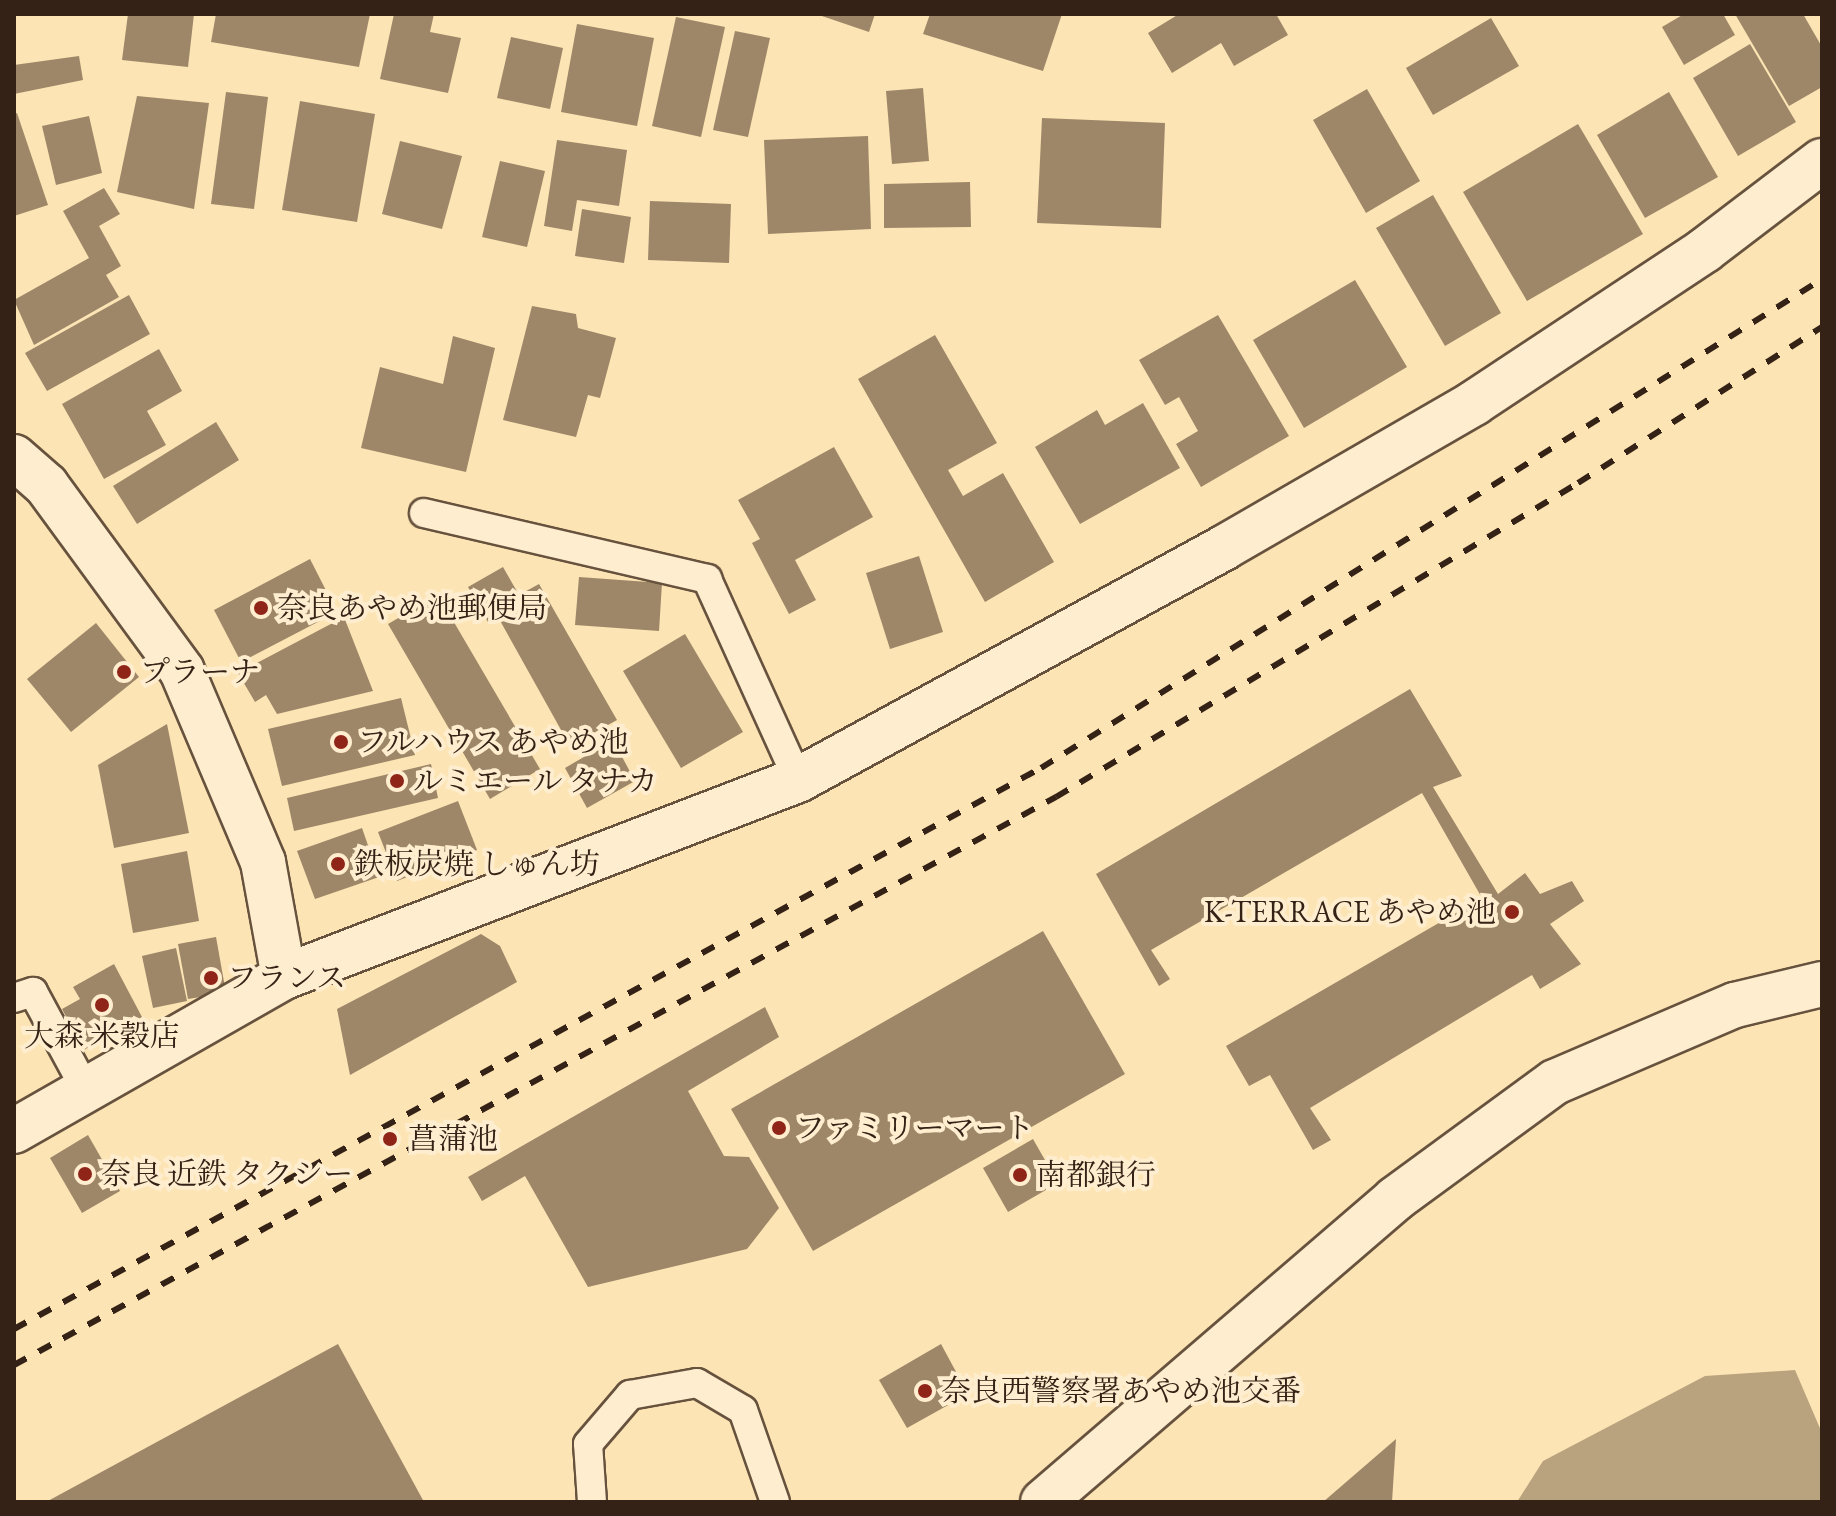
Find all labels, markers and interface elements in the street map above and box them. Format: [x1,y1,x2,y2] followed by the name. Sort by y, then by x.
[277,590,547,626] place label: 奈良あやめ池郵便局
[252,599,270,617] marker: 奈良あやめ池郵便局
[140,654,260,690] place label: プラーナ
[115,663,133,681] marker: プラーナ
[357,724,633,760] place label: フルハウス あやめ池
[332,733,350,751] marker: フルハウス あやめ池
[413,763,659,799] place label: ルミエール タナカ
[388,772,406,790] marker: ルミエール タナカ
[354,846,600,882] place label: 鉄板炭焼 しゅん坊
[329,855,347,873] marker: 鉄板炭焼 しゅん坊
[1204,894,1496,930] place label: K-TERRACE あやめ池
[1503,903,1521,921] marker: K-TERRACE あやめ池
[227,960,347,996] place label: フランス
[202,969,220,987] marker: フランス
[93,996,111,1014] marker: 大森 米穀店
[24,1018,180,1054] place label: 大森 米穀店
[795,1110,1035,1146] place label: ファミリーマート
[770,1119,788,1137] marker: ファミリーマート
[408,1121,498,1157] place label: 菖蒲池
[379,1128,401,1150] marker: 菖蒲池
[101,1156,353,1192] place label: 奈良 近鉄 タクシー
[1036,1157,1156,1193] place label: 南都銀行
[76,1165,94,1183] marker: 奈良 近鉄 タクシー
[1011,1166,1029,1184] marker: 南都銀行
[941,1373,1301,1409] place label: 奈良西警察署あやめ池交番
[916,1382,934,1400] marker: 奈良西警察署あやめ池交番

